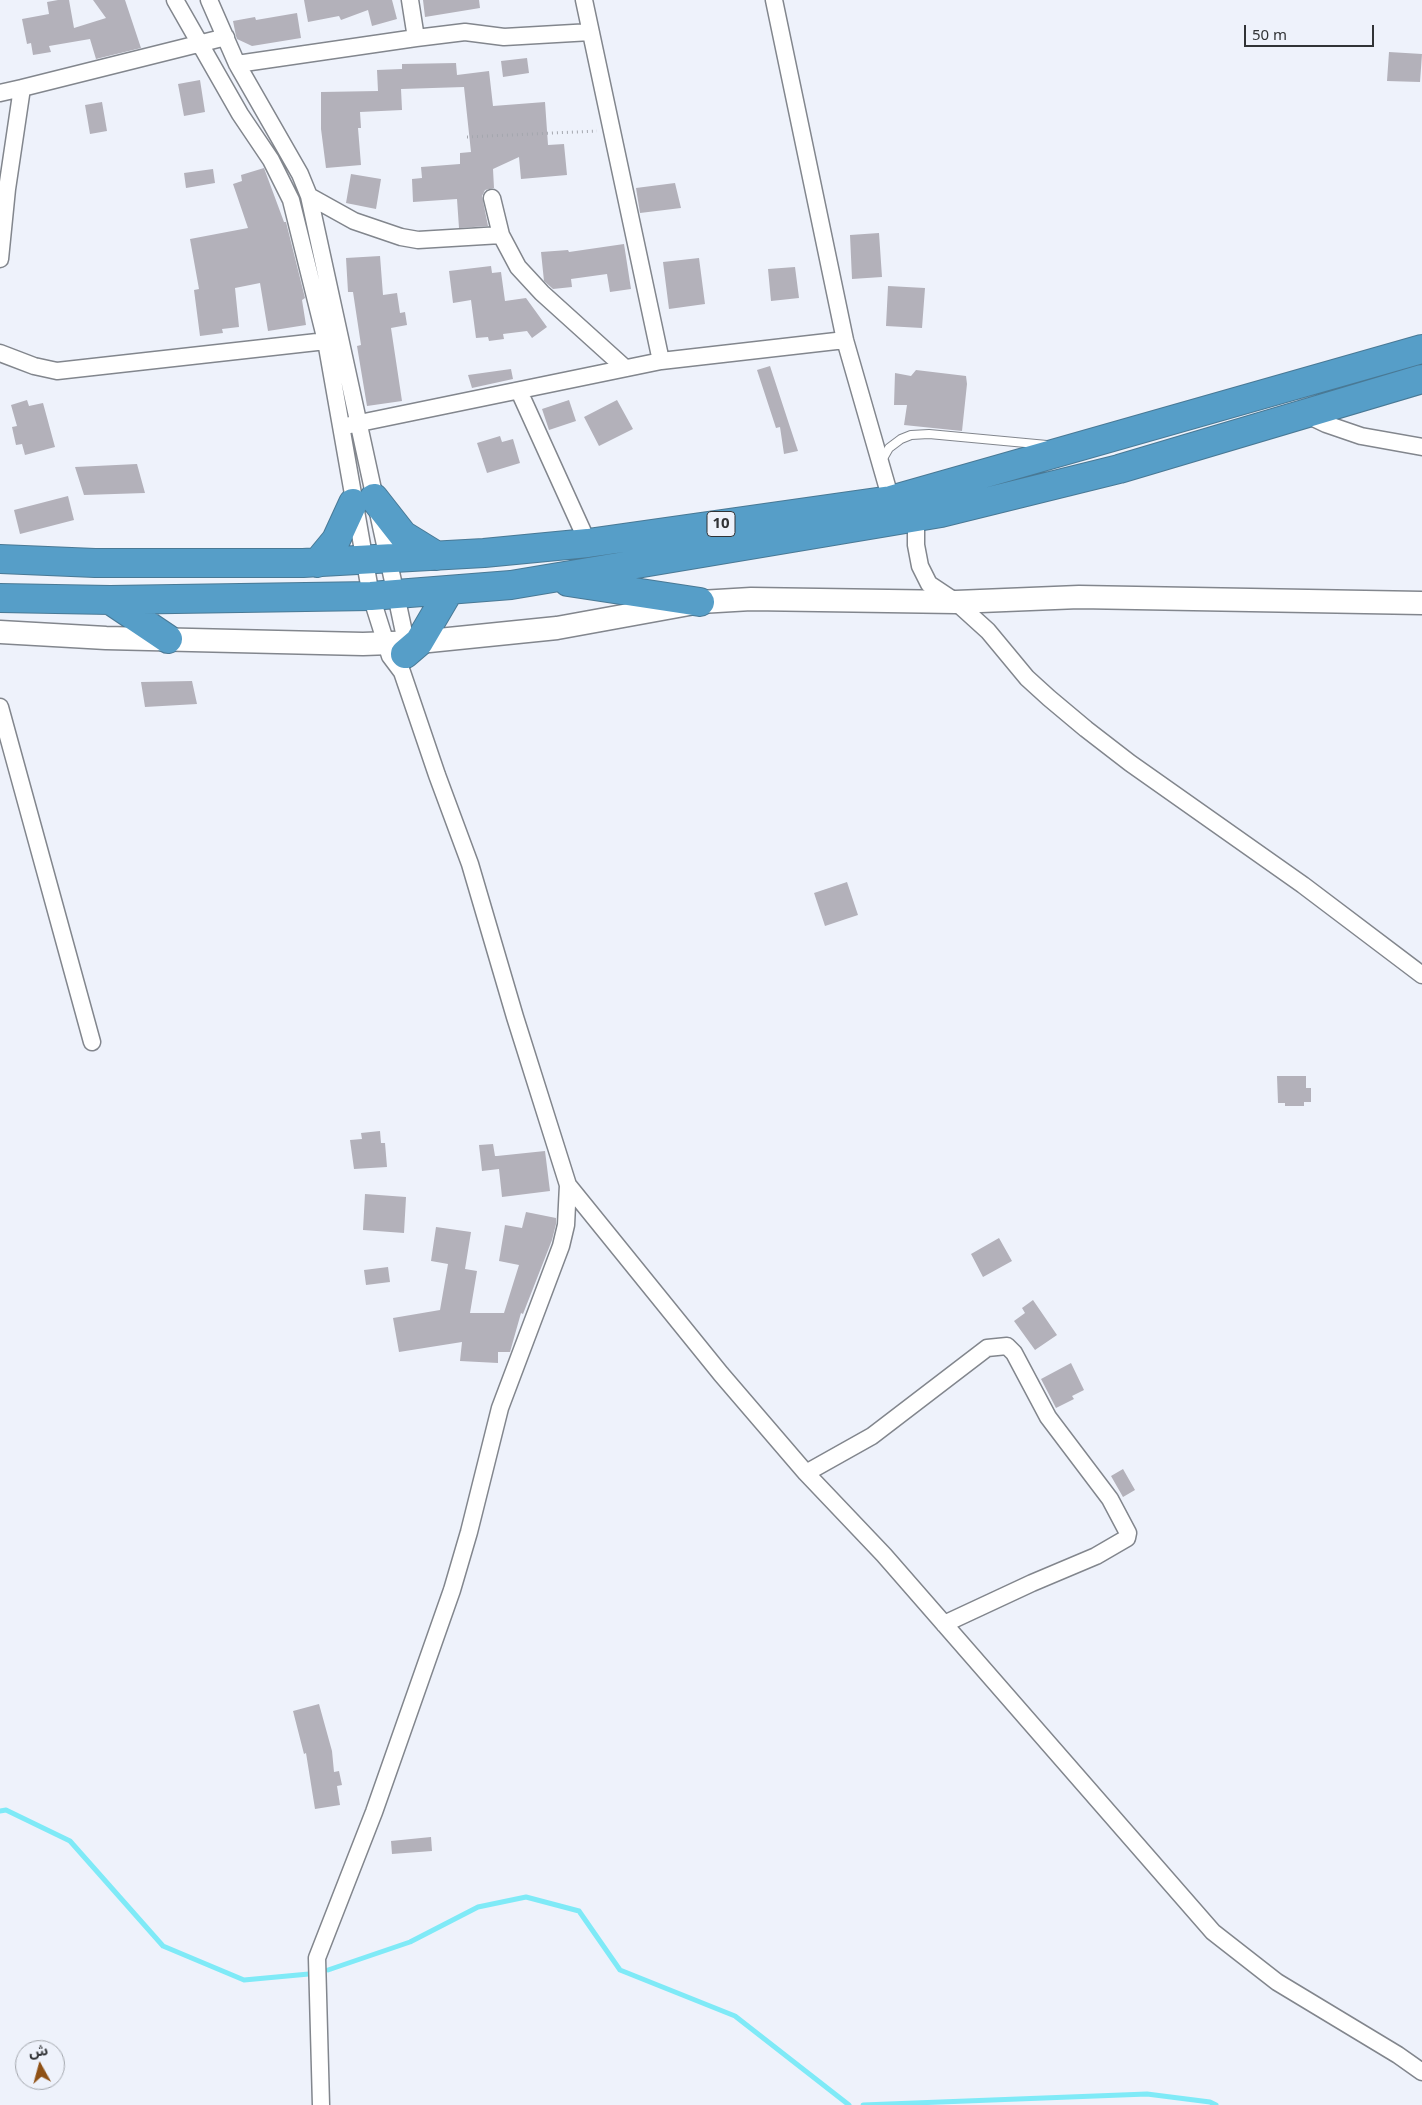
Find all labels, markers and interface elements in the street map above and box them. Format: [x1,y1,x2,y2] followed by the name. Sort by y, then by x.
[1247,15,1377,47] scale bar
[1252,24,1287,44] text: 50 m
[707,512,735,536] road number: 10
[15,2040,65,2090] north arrow
[28,2040,49,2061] text: ش

